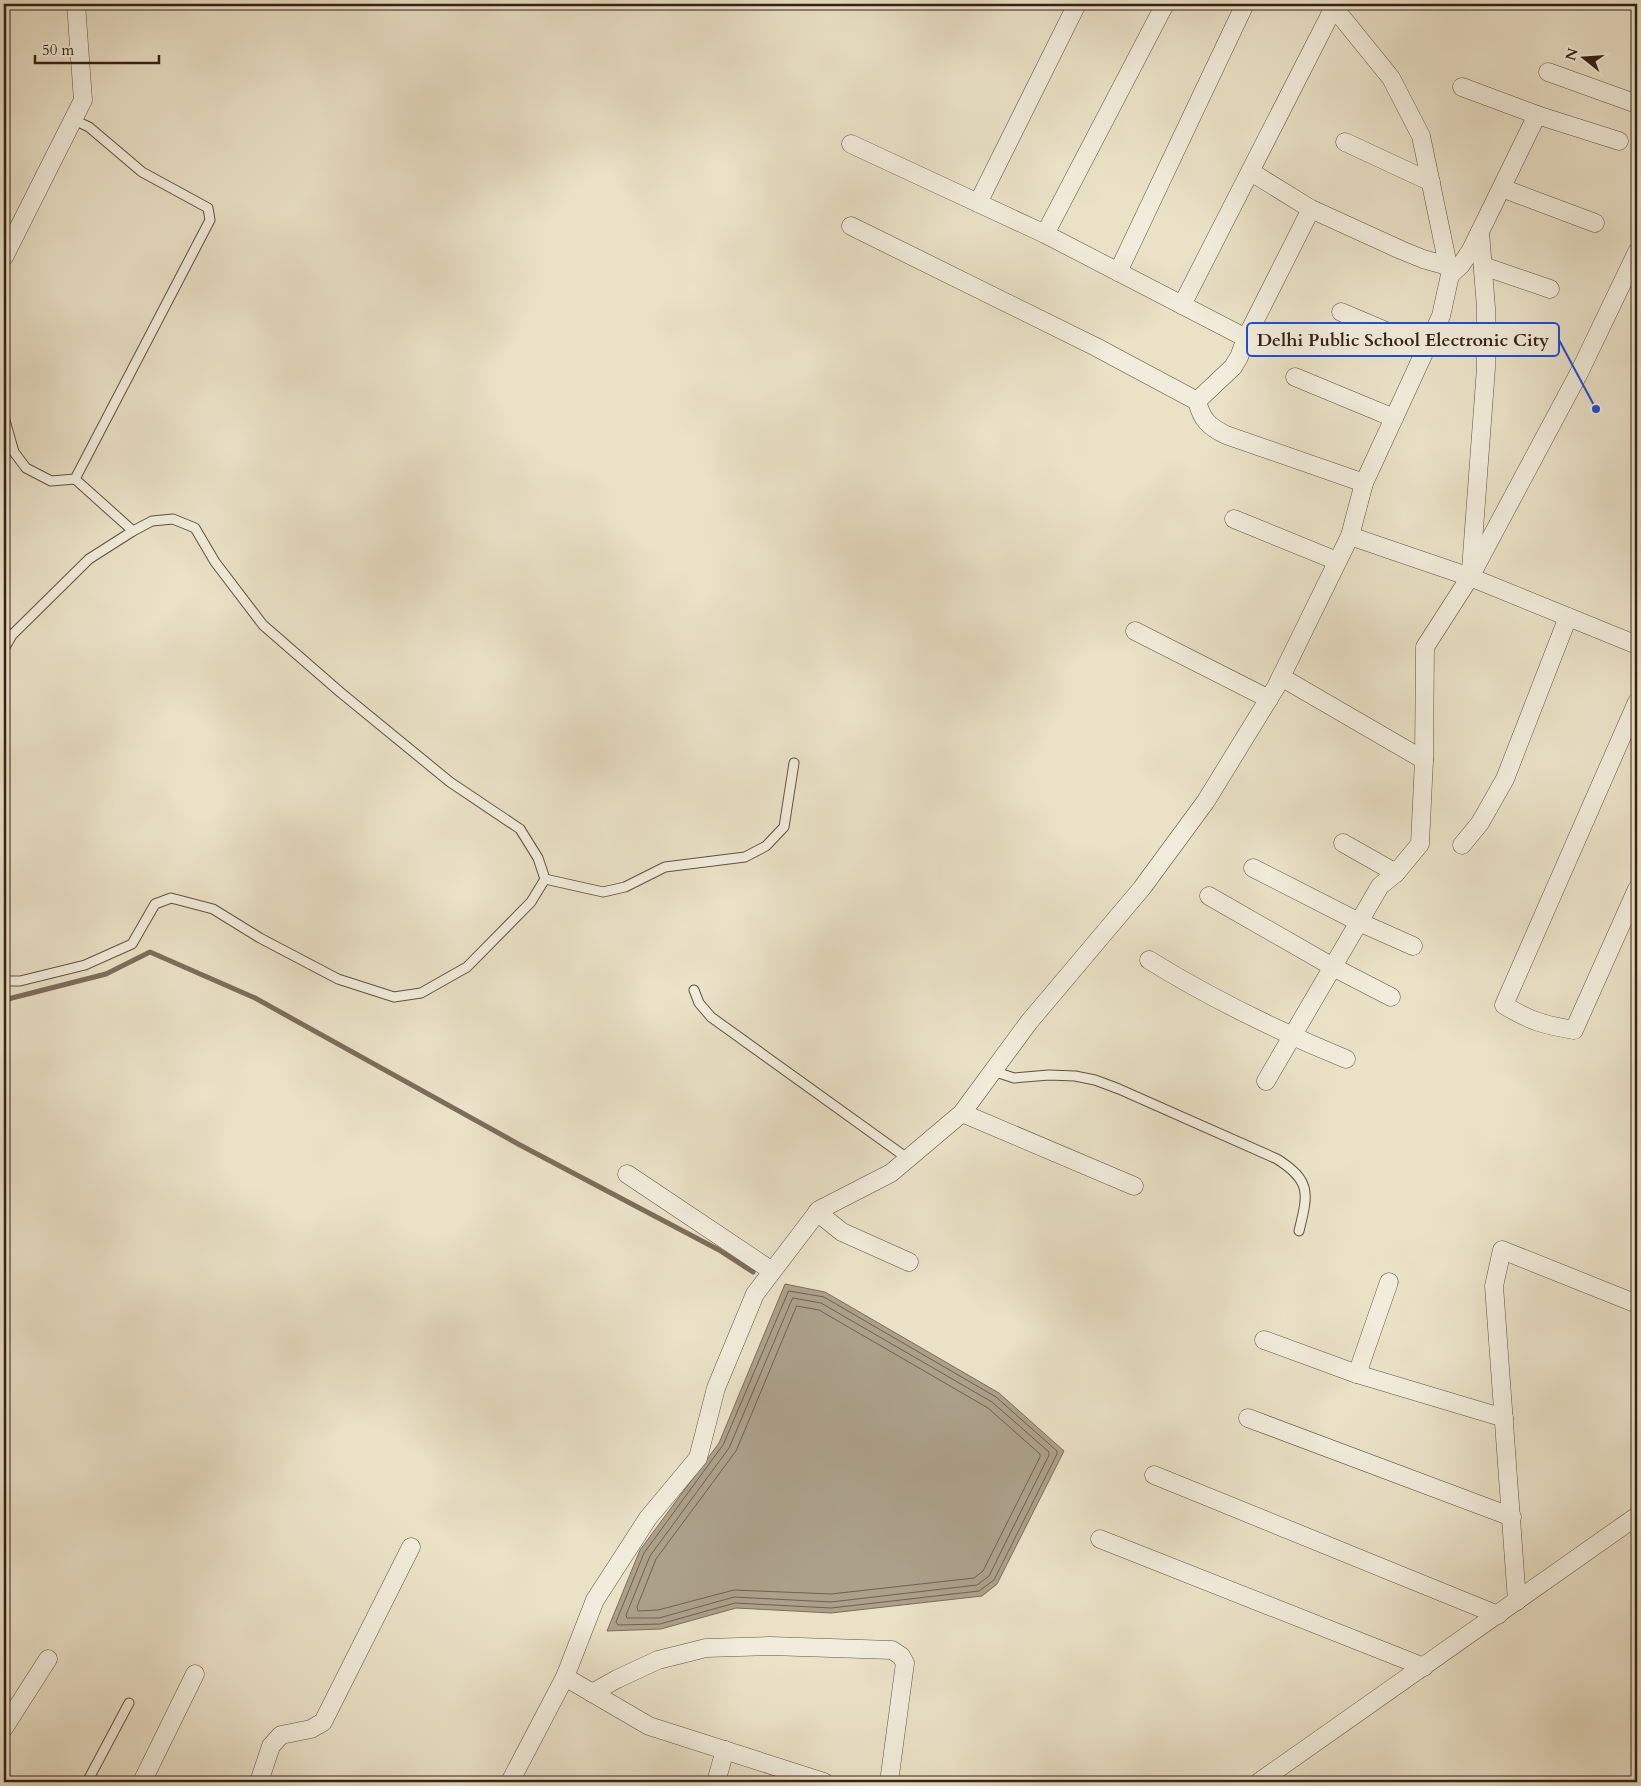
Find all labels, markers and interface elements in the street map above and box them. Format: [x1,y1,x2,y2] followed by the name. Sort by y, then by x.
[35,32,159,64] scale bar
[1558,32,1608,82] north arrow
[42,40,74,60] text: 50 m
[1561,46,1583,63] text: N
[1247,323,1559,356] callout: Delhi Public School Electronic City
[1257,328,1550,353] text: Delhi Public School Electronic City

